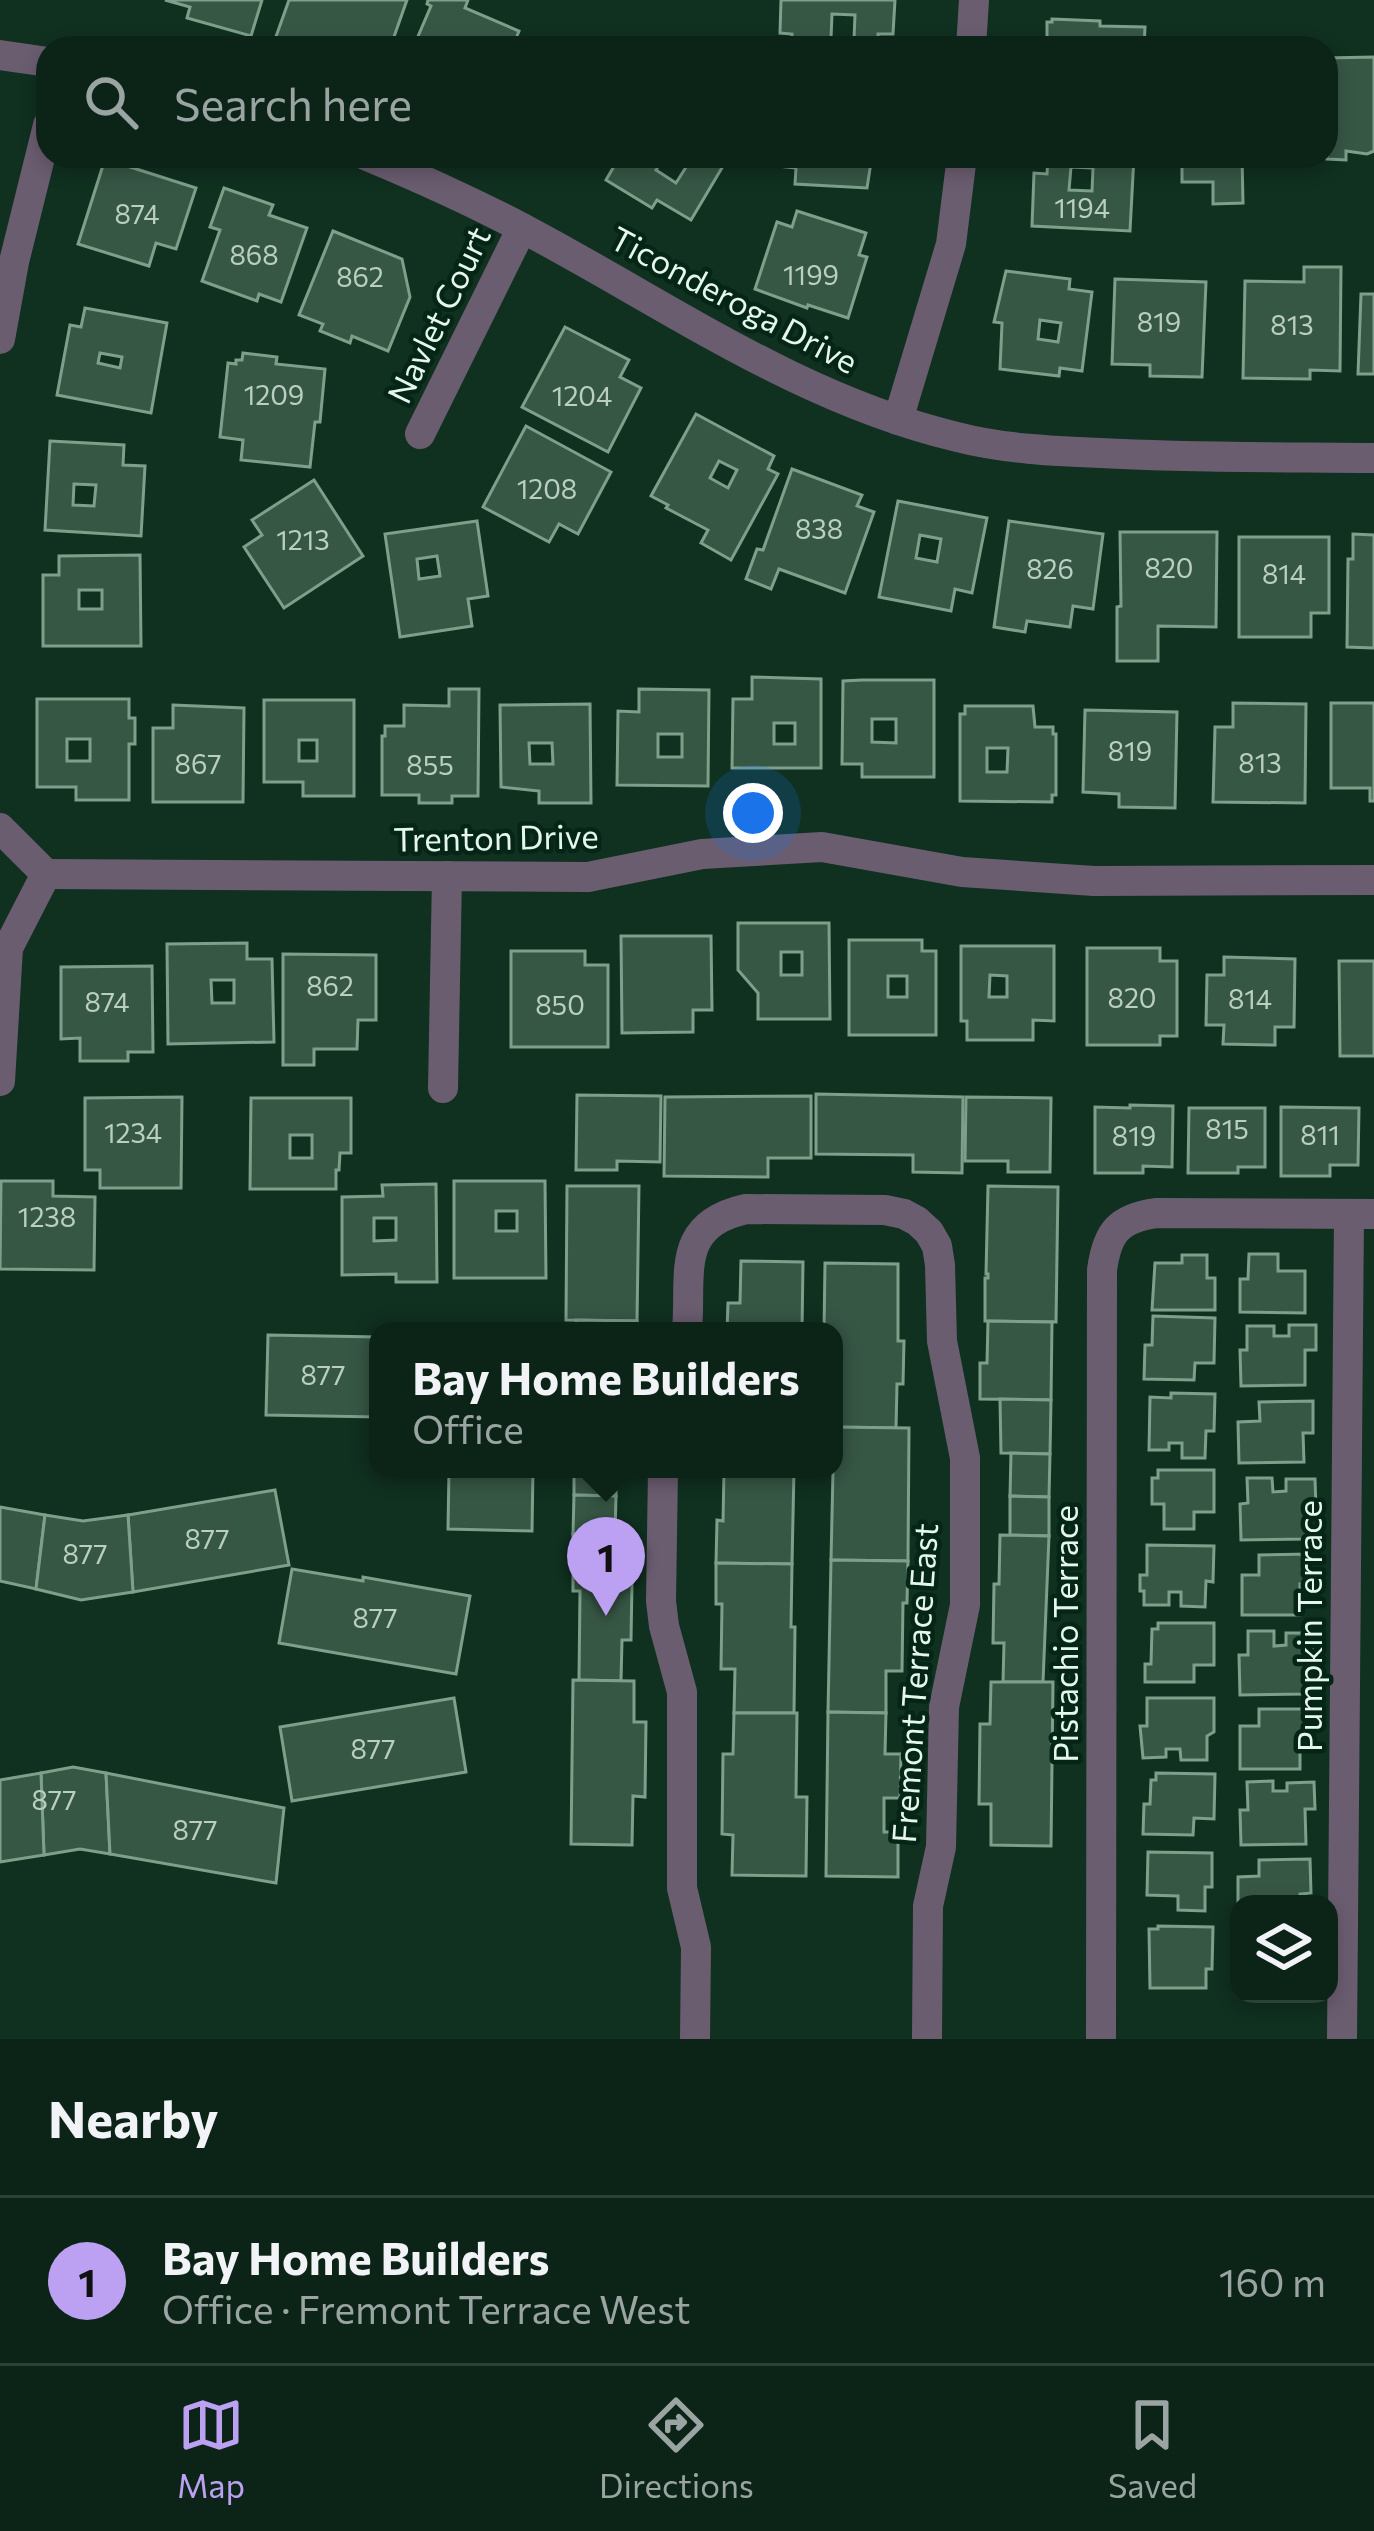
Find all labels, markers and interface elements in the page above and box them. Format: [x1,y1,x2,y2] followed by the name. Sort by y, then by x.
[36,36,1338,168] search box
[78,69,144,135] icon: search
[174,75,412,130] text: Search here
[1054,191,1110,224] house number: 1194
[114,197,160,230] house number: 874
[604,216,865,381] street label: Ticonderoga Drive
[377,219,498,409] street label: Navlet Court
[229,238,279,271] house number: 868
[783,258,839,291] house number: 1199
[336,260,384,293] house number: 862
[1137,305,1181,338] house number: 819
[1270,308,1314,341] house number: 813
[244,378,304,411] house number: 1209
[552,379,612,412] house number: 1204
[517,472,577,505] house number: 1208
[795,512,843,545] house number: 838
[276,523,330,556] house number: 1213
[1145,551,1193,584] house number: 820
[1026,552,1074,585] house number: 826
[1262,557,1306,590] house number: 814
[1108,734,1152,767] house number: 819
[1238,746,1282,779] house number: 813
[175,747,221,780] house number: 867
[406,748,454,781] house number: 855
[723,783,783,843] your location
[393,814,599,859] street label: Trenton Drive
[306,969,354,1002] house number: 862
[1108,981,1156,1014] house number: 820
[1228,982,1272,1015] house number: 814
[84,985,130,1018] house number: 874
[535,988,585,1021] house number: 850
[1205,1112,1249,1145] house number: 815
[104,1116,162,1149] house number: 1234
[1300,1118,1340,1151] house number: 811
[1112,1119,1156,1152] house number: 819
[18,1200,76,1233] house number: 1238
[369,1322,843,1478] popup
[412,1349,800,1404] text: Bay Home Builders
[301,1358,345,1391] house number: 877
[412,1404,524,1452] text: Office
[1288,1500,1329,1752] street label: Pumpkin Terrace
[1044,1505,1085,1763] street label: Pistachio Terrace
[567,1517,645,1616] pin: 1
[185,1522,229,1555] house number: 877
[882,1522,945,1844] street label: Fremont Terrace East
[63,1537,107,1570] house number: 877
[353,1601,397,1634] house number: 877
[351,1732,395,1765] house number: 877
[32,1783,76,1816] house number: 877
[173,1813,217,1846] house number: 877
[1230,1895,1338,2003] map controls
[1230,1895,1338,2003] button: layers
[48,2086,218,2149] text: Nearby
[162,2229,550,2284] text: Bay Home Builders
[78,2257,96,2305] text: 1
[1219,2257,1326,2305] text: 160 m
[162,2284,691,2332] text: Office · Fremont Terrace West
[177,2392,245,2505] tab: Map
[599,2392,754,2505] tab: Directions
[1108,2392,1197,2505] tab: Saved

